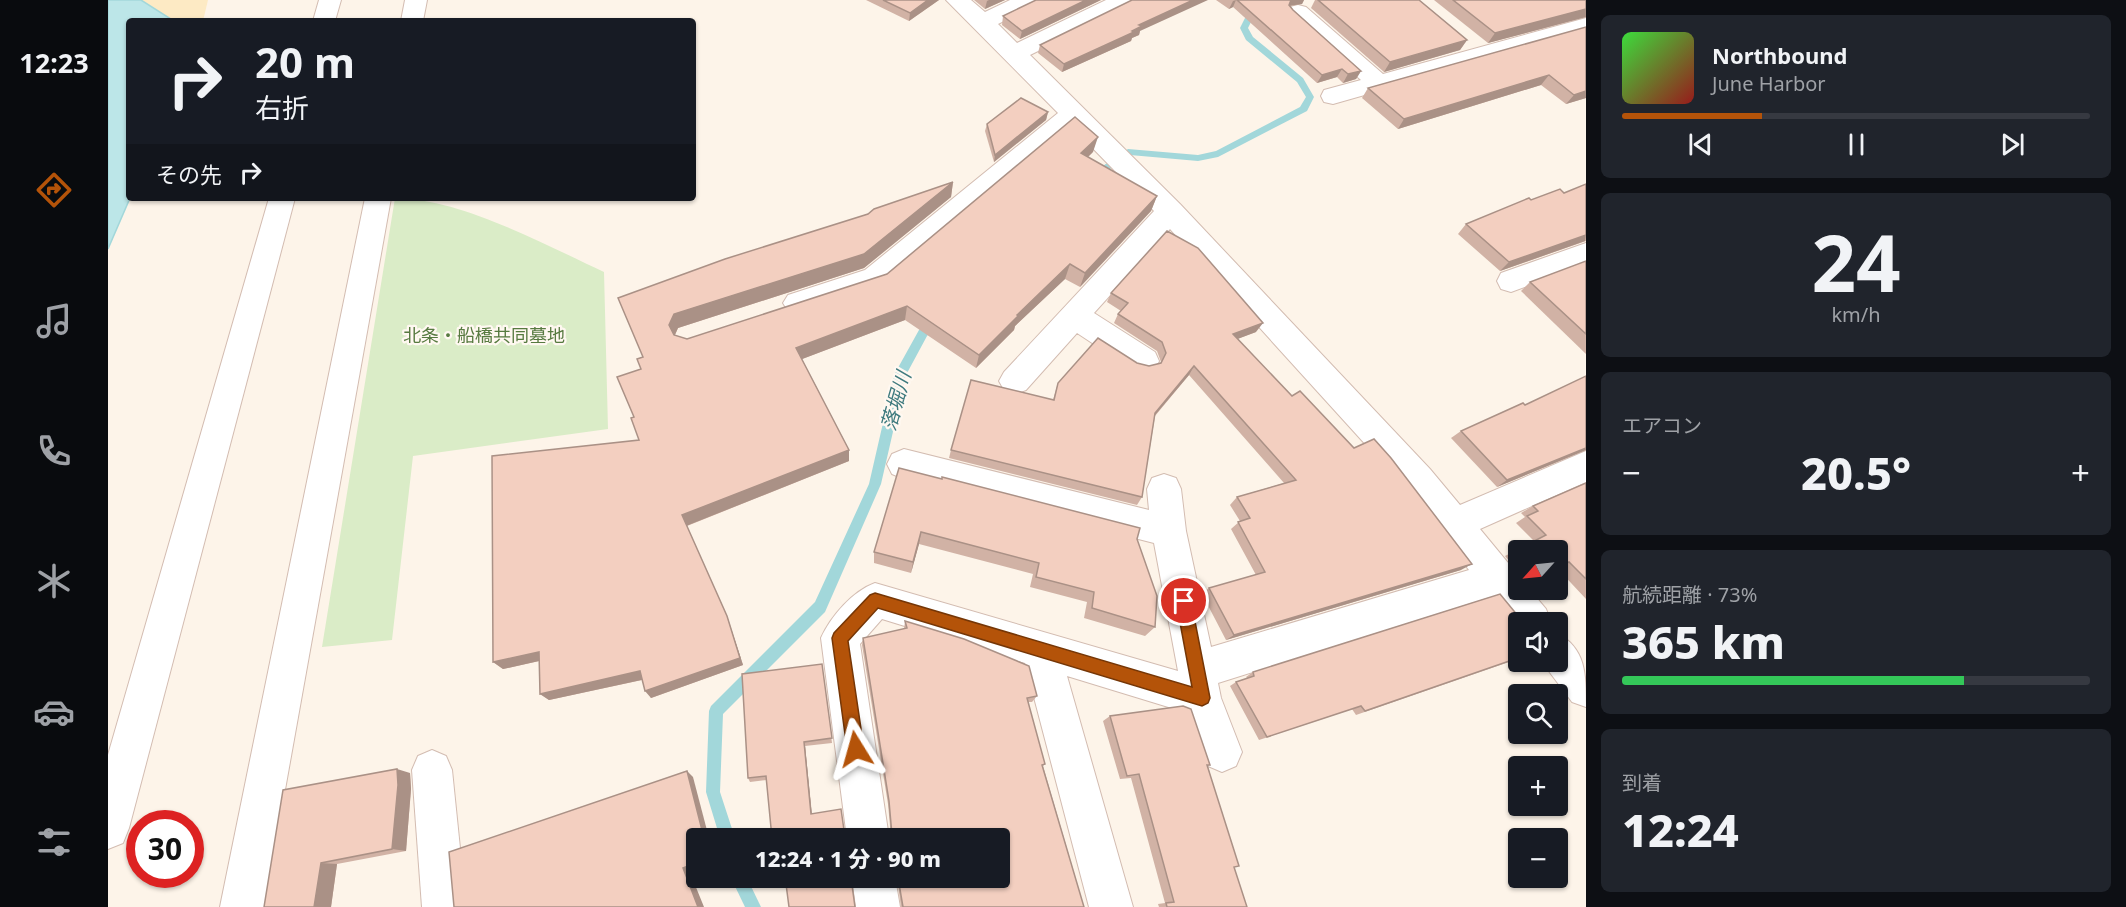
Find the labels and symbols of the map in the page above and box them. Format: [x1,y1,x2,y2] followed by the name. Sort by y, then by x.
[403,323,565,347] park label: 北条・船橋共同墓地
[874,366,917,433] water label: 落堀川
[1508,540,1568,600] north arrow
[1158,575,1209,626] pin
[824,717,888,781] position arrow
[126,810,204,888] speed limit sign: 30

